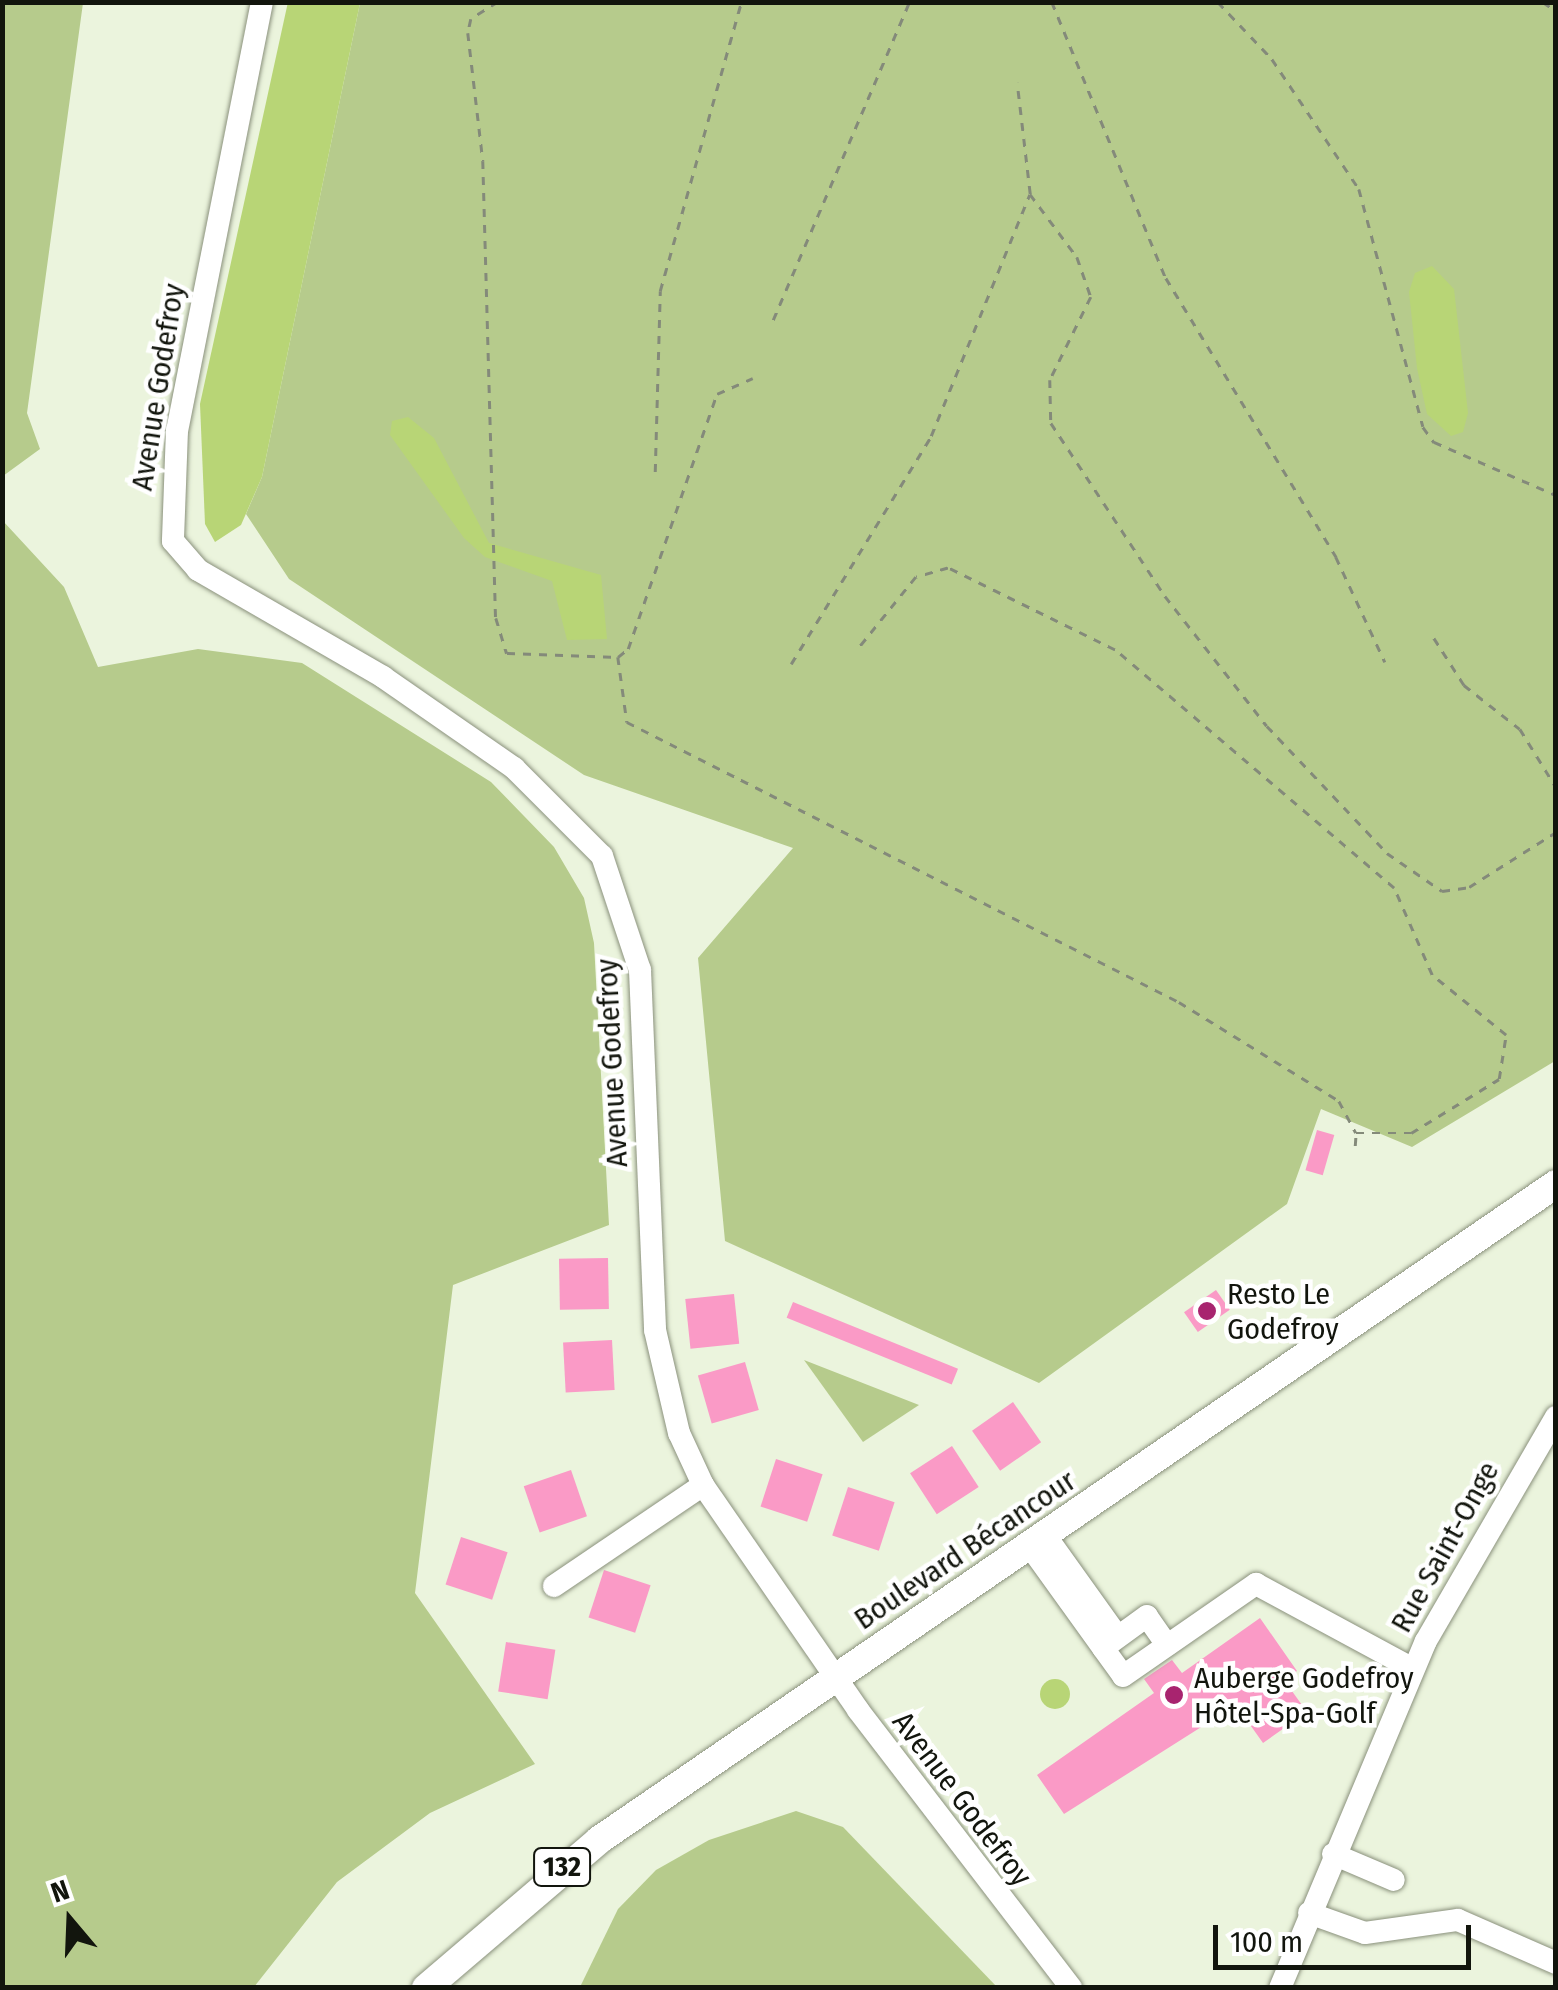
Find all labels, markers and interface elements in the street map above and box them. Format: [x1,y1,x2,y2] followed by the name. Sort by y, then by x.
[124,281,192,493] street label: Avenue Godefroy
[589,958,635,1168] street label: Avenue Godefroy
[1227,1276,1339,1346] place label: Resto Le Godefroy
[1196,1300,1218,1322] marker: Resto Le Godefroy
[1383,1455,1507,1639] street label: Rue Saint-Onge
[847,1463,1083,1637] street label: Boulevard Bécancour
[1194,1660,1414,1730] place label: Auberge Godefroy Hôtel-Spa-Golf
[1163,1684,1185,1706] marker: Auberge Godefroy Hôtel-Spa-Golf
[885,1705,1039,1893] street label: Avenue Godefroy
[532,1844,592,1890] road number: 132
[20,1870,120,1970] north arrow
[47,1873,73,1909] text: N
[1218,1905,1476,1967] scale bar
[1230,1924,1303,1960] text: 100 m

